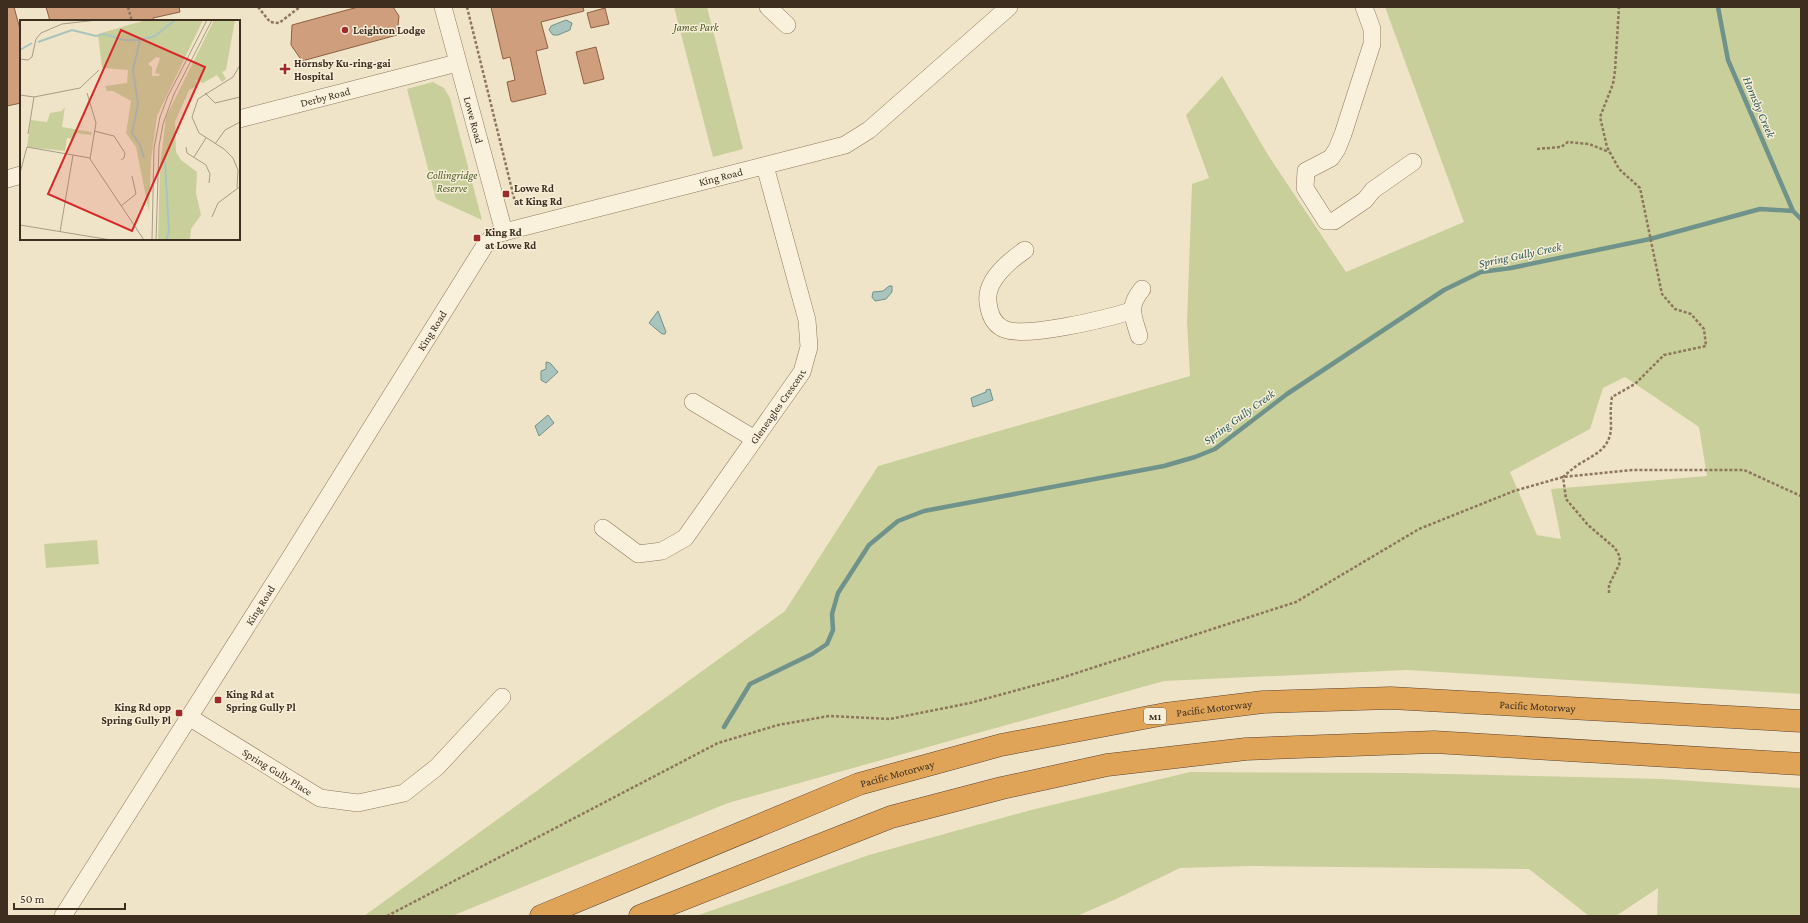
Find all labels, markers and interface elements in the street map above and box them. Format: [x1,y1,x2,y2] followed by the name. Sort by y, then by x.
[20,20,240,240] inset map
[671,21,720,34] park label: James Park
[353,24,425,36] place label: Leighton Lodge
[340,25,350,35] marker: Leighton Lodge
[294,57,392,82] place label: Hornsby Ku-ring-gai Hospital
[279,63,291,75] marker: Hornsby Ku-ring-gai Hospital
[1740,74,1778,140] water label: Hornsby Creek
[299,85,352,109] street label: Derby Road
[462,95,486,145] street label: Lowe Road
[697,165,744,188] street label: King Road
[427,169,478,194] park label: Collingridge Reserve
[514,182,562,207] place label: Lowe Rd at King Rd
[501,189,511,199] marker: Lowe Rd at King Rd
[485,226,536,251] place label: King Rd at Lowe Rd
[472,233,482,243] marker: King Rd at Lowe Rd
[1477,239,1563,271] water label: Spring Gully Creek
[415,308,449,353] street label: King Road
[747,368,808,446] street label: Gleneagles Crescent
[1201,386,1278,447] water label: Spring Gully Creek
[243,583,277,627] street label: King Road
[226,688,296,713] place label: King Rd at Spring Gully Pl
[213,695,223,705] marker: King Rd at Spring Gully Pl
[1176,697,1254,719] street label: Pacific Motorway
[1499,698,1577,715] street label: Pacific Motorway
[101,701,172,726] place label: King Rd opp Spring Gully Pl
[174,708,184,718] marker: King Rd opp Spring Gully Pl
[1144,708,1166,724] road number: M1
[240,746,315,798] street label: Spring Gully Place
[859,757,937,789] street label: Pacific Motorway
[14,885,125,911] scale bar
[20,892,45,906] text: 50 m

